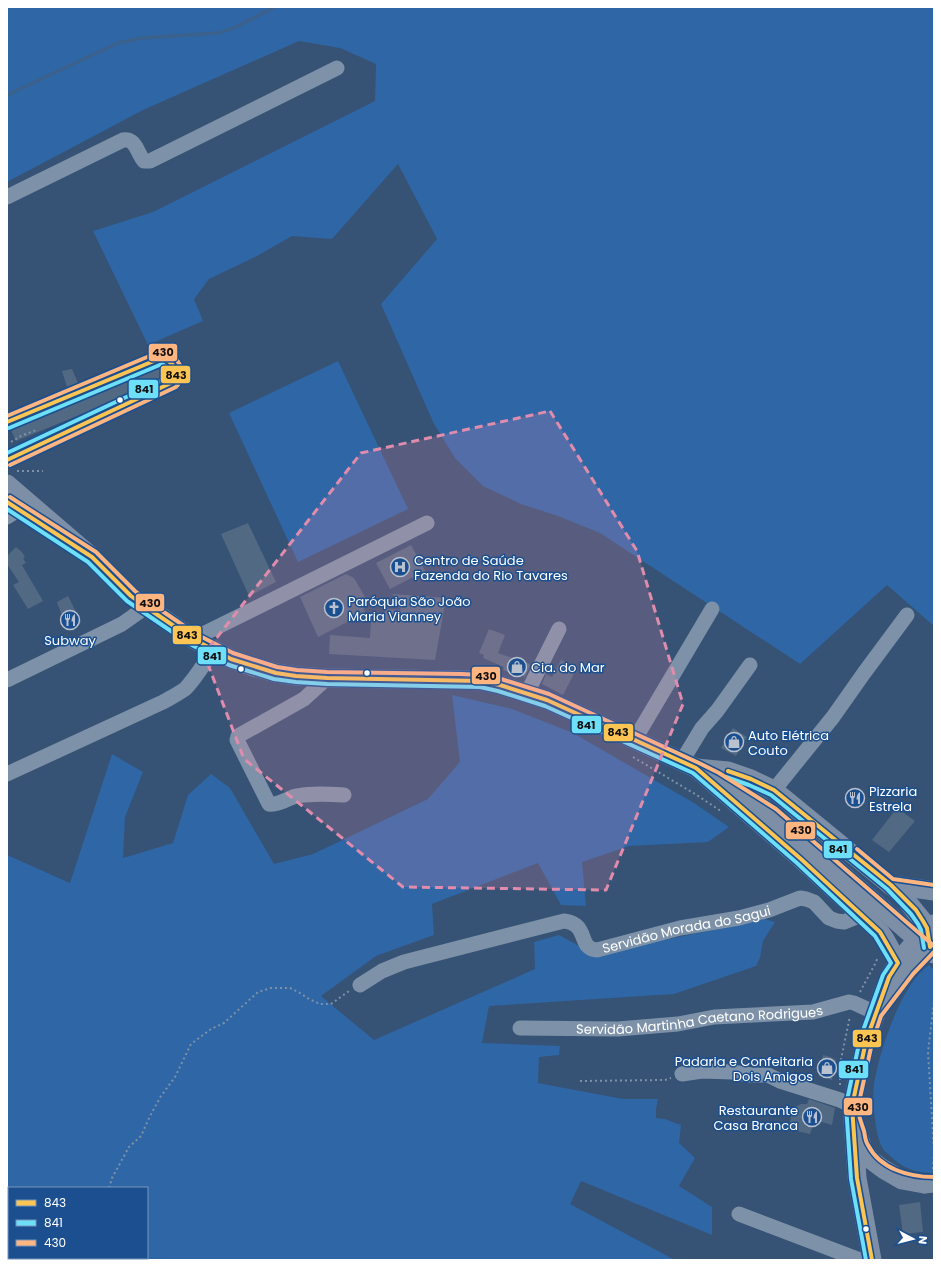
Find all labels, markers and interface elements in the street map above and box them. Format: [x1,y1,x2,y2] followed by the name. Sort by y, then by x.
[148,343,178,362] line badge: 430
[152,344,174,360] text: 430
[160,365,191,384] line badge: 843
[165,367,187,383] text: 843
[128,379,159,399] line badge: 841
[135,381,153,397] text: 841
[115,395,125,405] unlabelled marker
[414,551,568,585] place label: Centro de Saúde Fazenda do Rio Tavares
[389,556,411,578] hospital icon: Centro de Saúde Fazenda do Rio Tavares
[348,592,471,626] place label: Paróquia São João Maria Vianney
[135,593,165,612] line badge: 430
[139,595,161,611] text: 430
[323,597,345,619] church icon: Paróquia São João Maria Vianney
[59,609,81,631] restaurant icon: Subway
[172,625,202,645] line badge: 843
[176,627,198,643] text: 843
[44,631,96,650] place label: Subway
[197,646,227,665] line badge: 841
[203,648,221,664] text: 841
[506,656,528,678] shop icon: Cia. do Mar
[531,658,605,677] place label: Cia. do Mar
[236,664,246,674] unlabelled marker
[471,666,501,685] line badge: 430
[362,668,372,678] unlabelled marker
[475,668,497,684] text: 430
[571,715,602,734] line badge: 841
[577,717,595,733] text: 841
[603,723,634,742] line badge: 843
[607,724,629,740] text: 843
[748,726,829,760] place label: Auto Elétrica Couto
[723,731,745,753] shop icon: Auto Elétrica Couto
[869,782,917,816] place label: Pizzaria Estrela
[844,787,866,809] restaurant icon: Pizzaria Estrela
[785,821,816,840] line badge: 430
[790,822,812,838] text: 430
[823,840,853,859] line badge: 841
[829,841,847,857] text: 841
[600,901,773,958] street label: Servidão Morada do Sagui
[576,1001,825,1039] street label: Servidão Martinha Caetano Rodrigues
[852,1029,882,1048] line badge: 843
[856,1030,878,1046] text: 843
[675,1052,813,1086] place label: Padaria e Confeitaria Dois Amigos
[816,1057,838,1079] shop icon: Padaria e Confeitaria Dois Amigos
[838,1060,869,1079] line badge: 841
[845,1061,863,1077] text: 841
[843,1097,873,1116] line badge: 430
[847,1099,869,1115] text: 430
[714,1101,798,1135] place label: Restaurante Casa Branca
[801,1106,823,1128] restaurant icon: Restaurante Casa Branca
[8,1187,148,1259] legend
[44,1194,66,1211] text: 843
[44,1214,63,1231] text: 841
[893,1219,933,1259] north arrow
[861,1224,871,1234] unlabelled marker
[44,1234,66,1251] text: 430
[914,1235,931,1245] text: N

